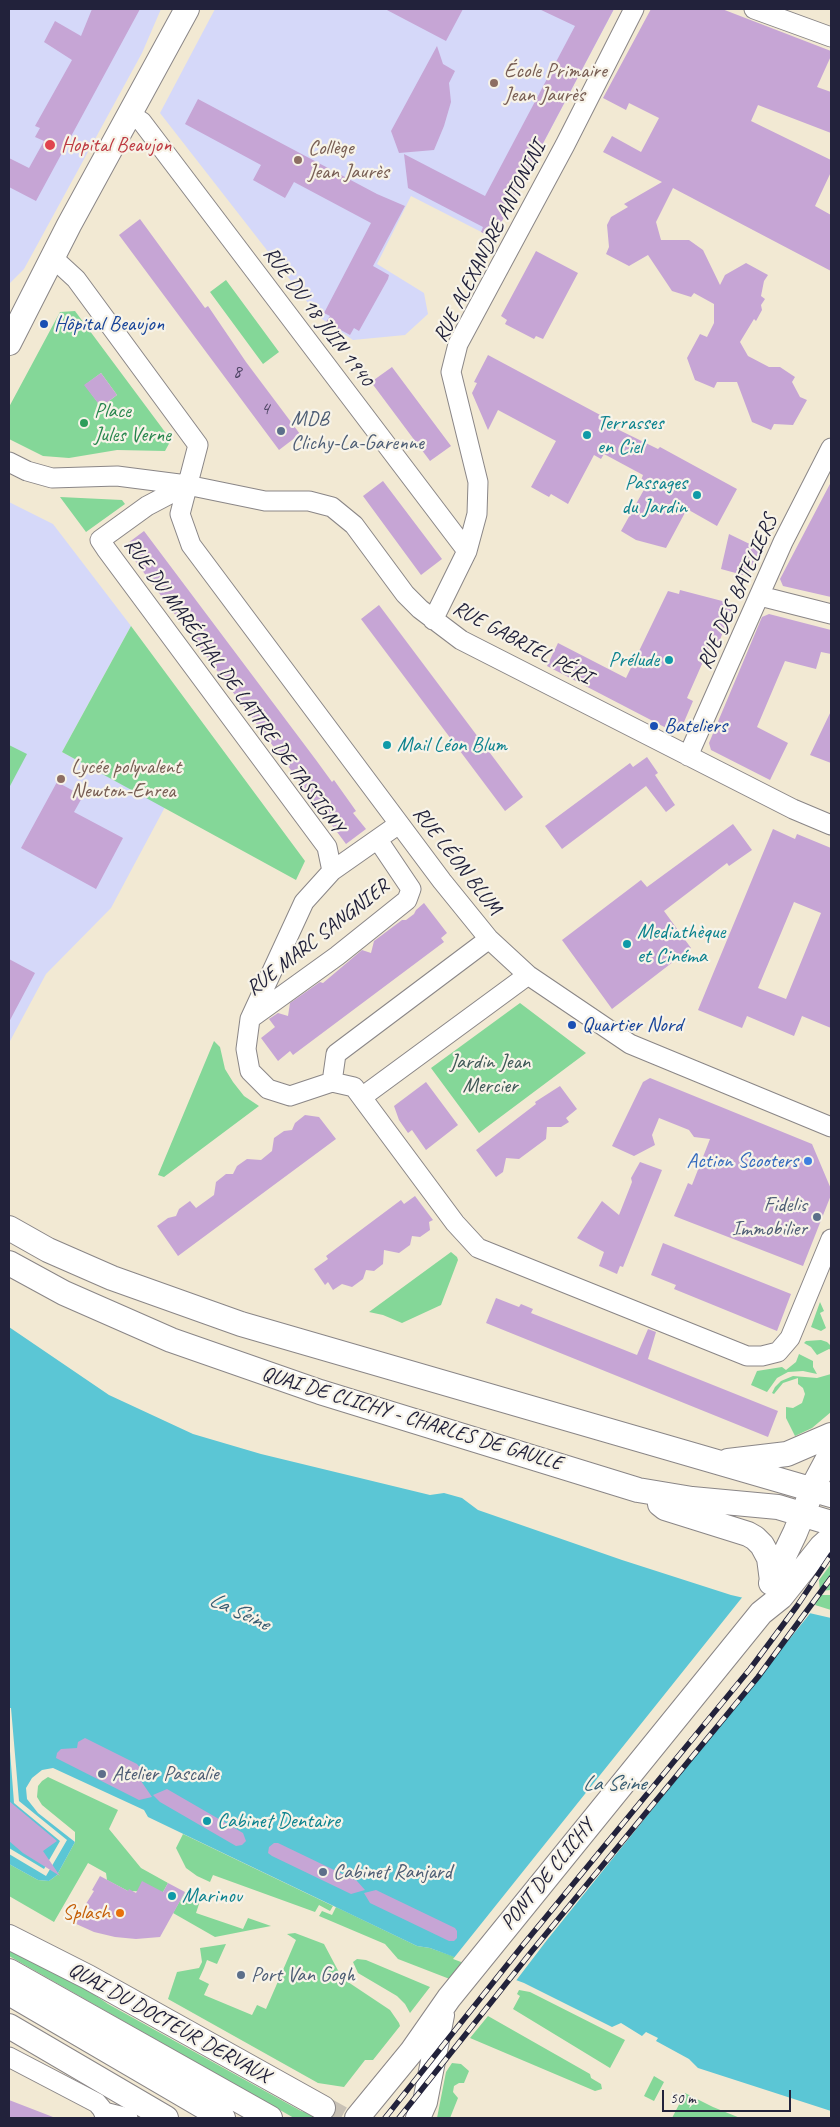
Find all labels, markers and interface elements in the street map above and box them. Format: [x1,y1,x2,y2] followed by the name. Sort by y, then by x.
[504,58,607,108] place label: École Primaire Jean Jaurès
[488,77,500,89] marker: École Primaire Jean Jaurès
[61,132,171,158] place label: Hopital Beaujon
[308,135,389,185] place label: Collège Jean Jaurès
[428,137,552,347] street label: RUE ALEXANDRE ANTONINI
[43,138,57,152] marker: Hopital Beaujon
[292,154,304,166] marker: Collège Jean Jaurès
[257,242,379,392] street label: RUE DU 18 JUIN 1940
[54,311,164,337] place label: Hôpital Beaujon
[38,318,50,330] marker: Hôpital Beaujon
[233,361,241,383] house number: 8
[94,398,171,448] place label: Place Jules Verne
[261,398,269,420] house number: 4
[291,406,424,456] place label: MDB Clichy-La-Garenne
[597,410,663,460] place label: Terrasses en Ciel
[78,417,90,429] marker: Place Jules Verne
[275,425,287,437] marker: MDB Clichy-La-Garenne
[581,429,593,441] marker: Terrasses en Ciel
[622,470,687,520] place label: Passages du Jardin
[691,489,703,501] marker: Passages du Jardin
[693,511,783,673] street label: RUE DES BATELIERS
[118,533,350,839] street label: RUE DU MARÉCHAL DE LATTRE DE TASSIGNY
[448,596,596,690] street label: RUE GABRIEL PÉRI
[608,647,659,673] place label: Prélude
[663,654,675,666] marker: Prélude
[664,713,727,739] place label: Bateliers
[648,720,660,732] marker: Bateliers
[397,732,507,758] place label: Mail Léon Blum
[381,739,393,751] marker: Mail Léon Blum
[71,754,181,804] place label: Lycée polyvalent Newton-Enrea
[55,773,67,785] marker: Lycée polyvalent Newton-Enrea
[407,802,507,920] street label: RUE LÉON BLUM
[242,874,394,1002] street label: RUE MARC SANGNIER
[637,919,725,969] place label: Mediathèque et Cinéma
[621,938,633,950] marker: Mediathèque et Cinéma
[582,1012,682,1038] place label: Quartier Nord
[566,1019,578,1031] marker: Quartier Nord
[450,1049,530,1099] park label: Jardin Jean Mercier
[687,1148,798,1174] place label: Action Scooters
[802,1155,814,1167] marker: Action Scooters
[732,1192,807,1242] place label: Fidelis Immobilier
[811,1211,823,1223] marker: Fidelis Immobilier
[259,1361,565,1477] street label: QUAI DE CLICHY - CHARLES DE GAULLE
[205,1587,273,1637] water label: La Seine
[112,1761,219,1787] place label: Atelier Pascalie
[96,1768,108,1780] marker: Atelier Pascalie
[583,1771,645,1797] water label: La Seine
[217,1808,340,1834] place label: Cabinet Dentaire
[201,1815,213,1827] marker: Cabinet Dentaire
[496,1815,600,1935] street label: PONT DE CLICHY
[333,1859,452,1885] place label: Cabinet Ranjard
[317,1866,329,1878] marker: Cabinet Ranjard
[182,1883,242,1909] place label: Marinov
[166,1890,178,1902] marker: Marinov
[62,1900,110,1926] place label: Splash
[114,1907,126,1919] marker: Splash
[64,1957,274,2089] street label: QUAI DU DOCTEUR DERVAUX
[251,1962,355,1988] place label: Port Van Gogh
[235,1969,247,1981] marker: Port Van Gogh
[665,2080,794,2112] scale bar
[670,2089,696,2108] text: 50 m

